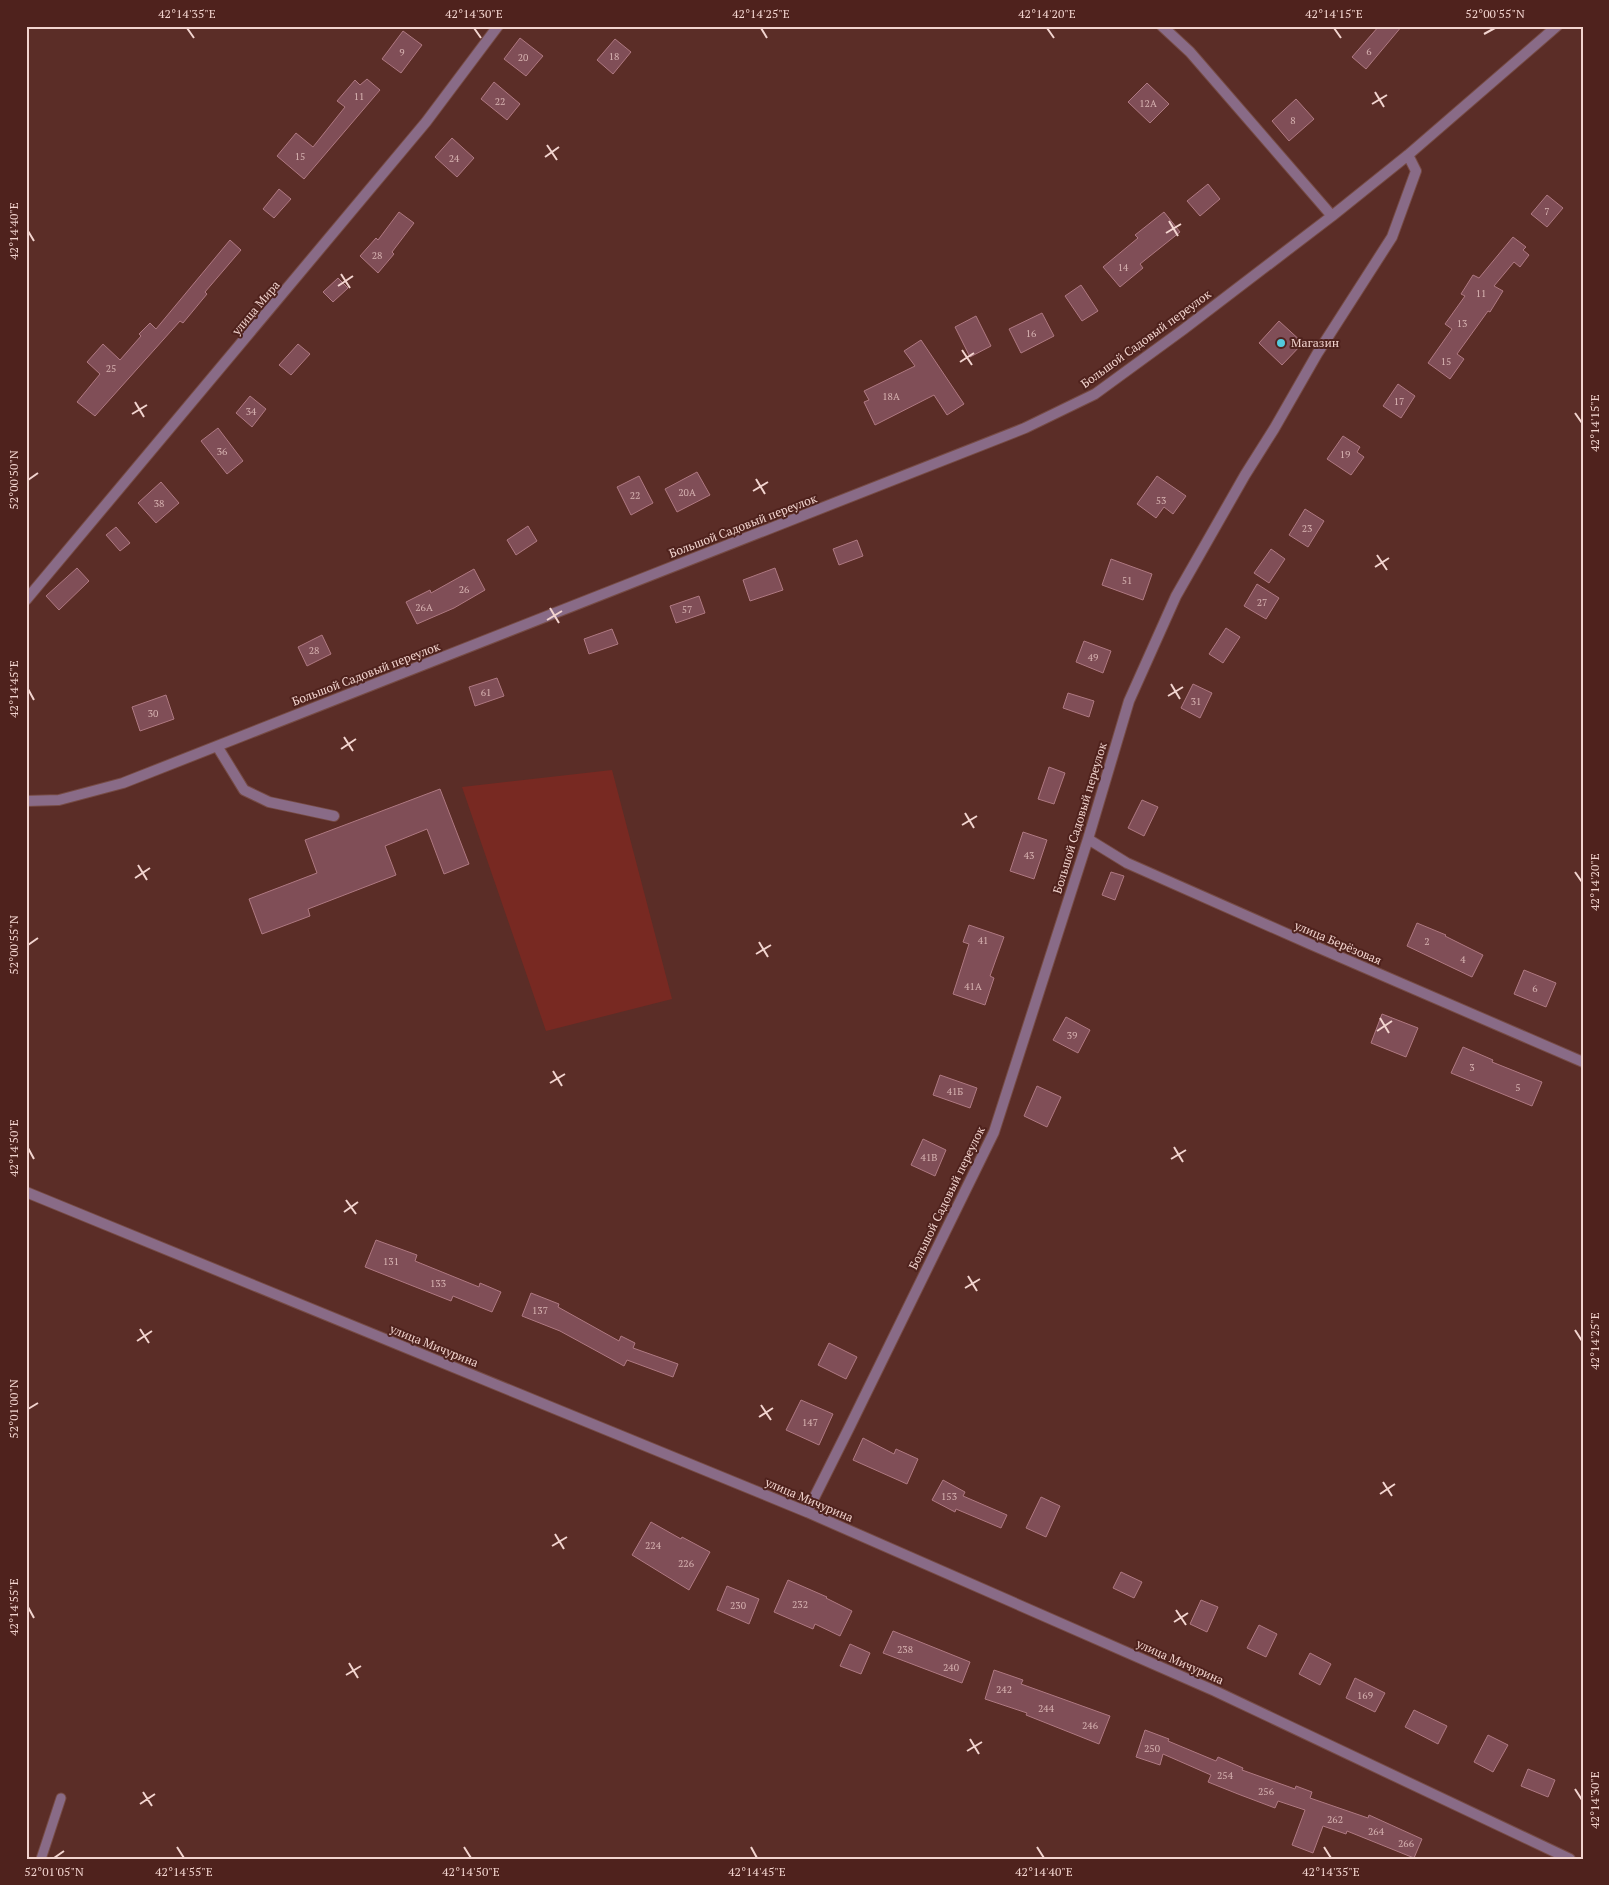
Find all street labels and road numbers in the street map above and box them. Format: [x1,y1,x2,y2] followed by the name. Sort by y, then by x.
[228,277,283,339] street label: улица Мира
[1078,286,1214,391] street label: Большой Садовый переулок
[667,490,819,561] street label: Большой Садовый переулок
[290,638,442,709] street label: Большой Садовый переулок
[1049,740,1110,895] street label: Большой Садовый переулок
[1291,917,1384,968] street label: улица Берёзовая
[905,1123,988,1272] street label: Большой Садовый переулок
[387,1321,481,1370] street label: улица Мичурина
[762,1474,855,1525] street label: улица Мичурина
[1133,1635,1226,1688] street label: улица Мичурина

